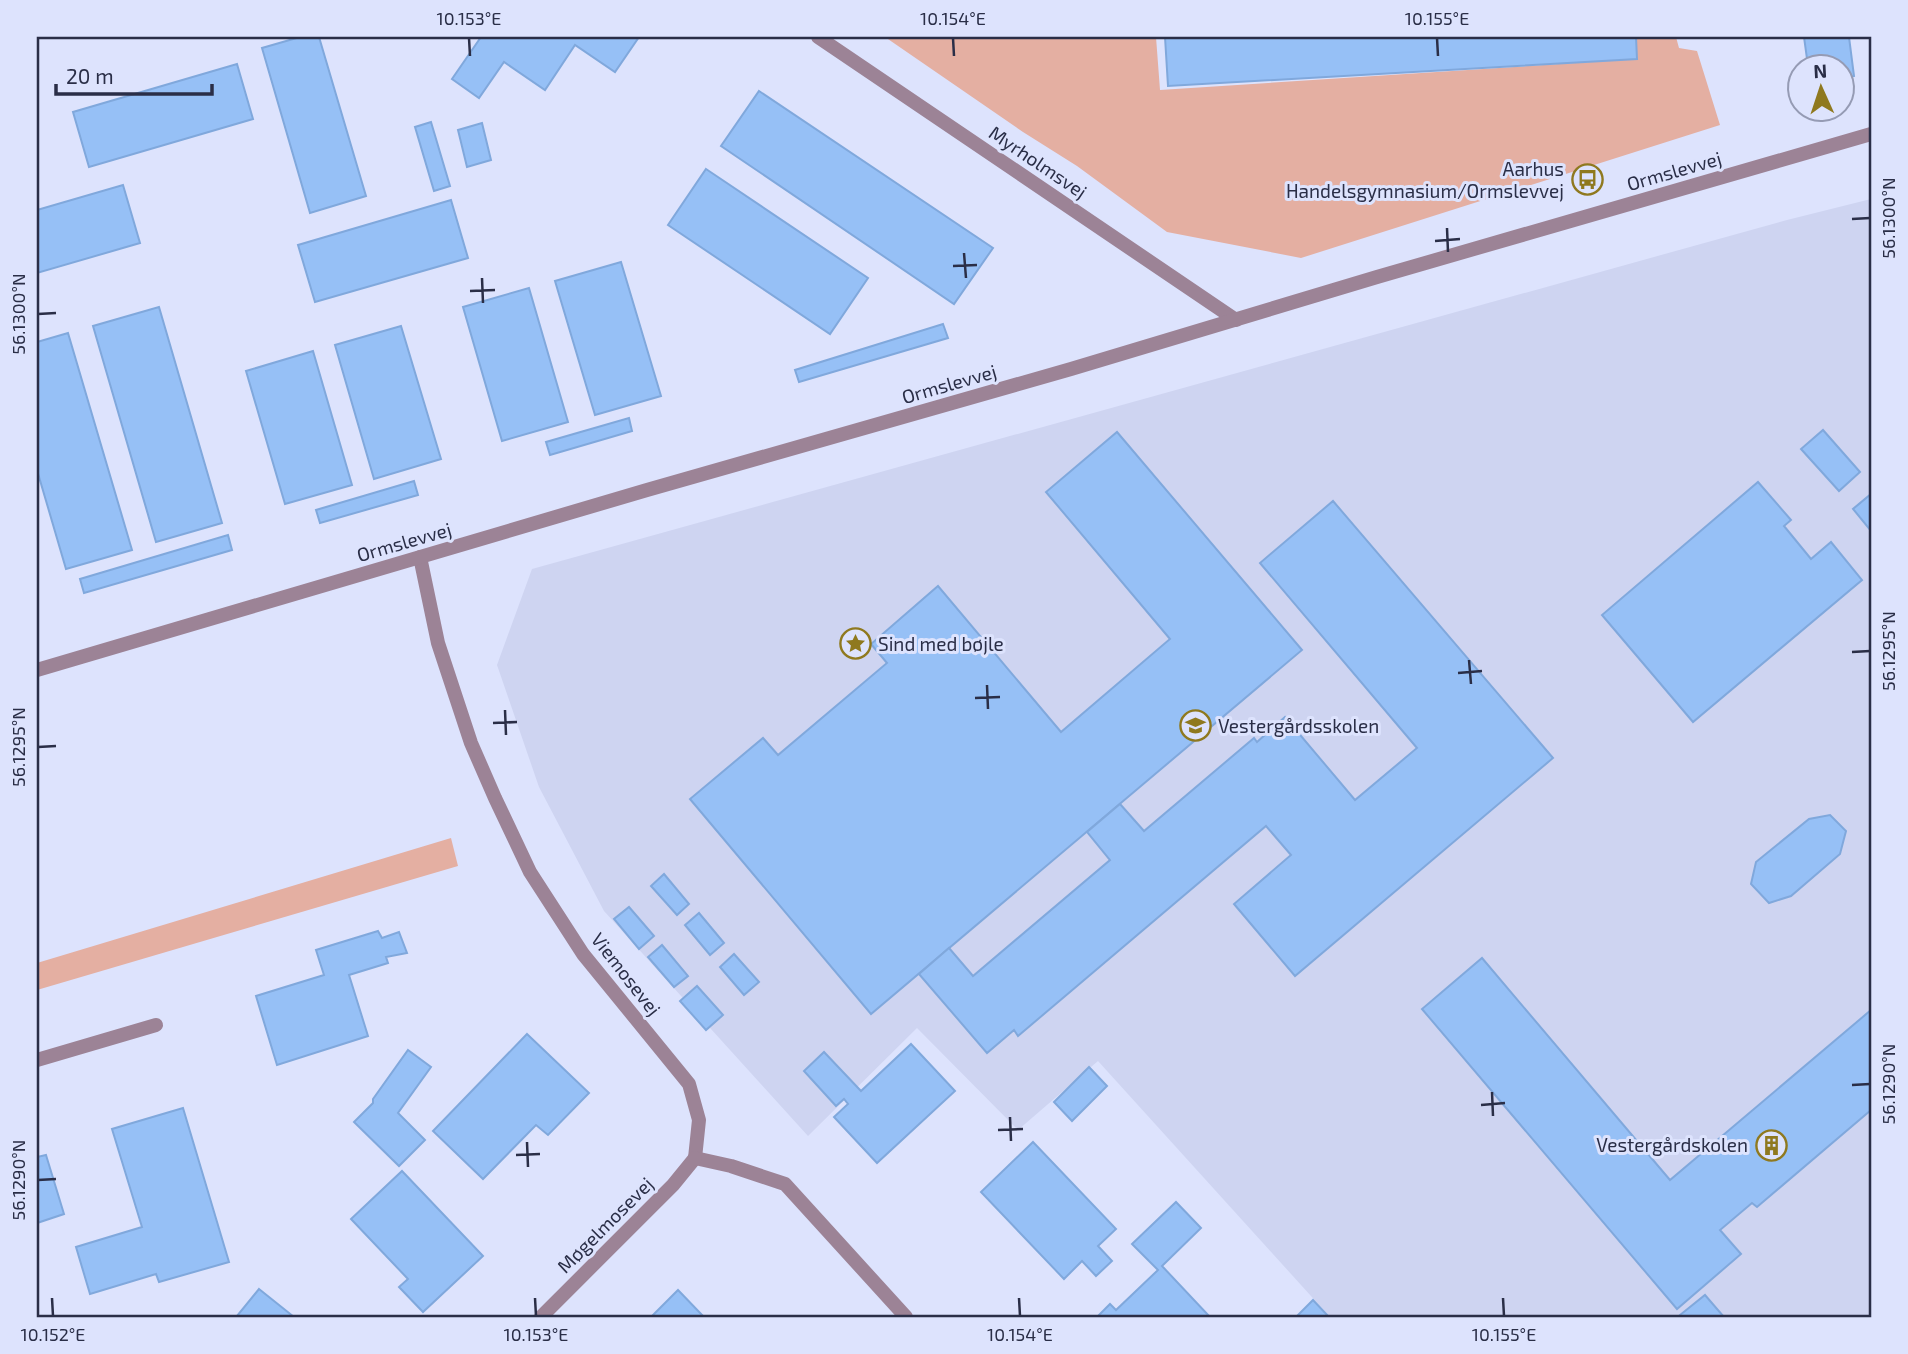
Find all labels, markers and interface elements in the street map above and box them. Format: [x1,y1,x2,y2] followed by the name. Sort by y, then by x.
[437,7,501,29] text: 10.153°E
[920,7,986,29] text: 10.154°E
[1405,7,1469,29] text: 10.155°E
[56,52,212,96] scale bar
[1786,52,1856,122] north arrow
[1813,59,1828,82] text: N
[66,63,114,88] text: 20 m
[985,120,1092,203] street label: Myrholmsvej
[1624,146,1724,195] street label: Ormslevvej
[1286,157,1564,202] place label: Aarhus Handelsgymnasium/Ormslevvej
[1570,163,1604,197] bus stop icon: Aarhus Handelsgymnasium/Ormslevvej
[1877,177,1899,259] text: 56.1300°N
[7,273,29,355] text: 56.1300°N
[899,359,999,408] street label: Ormslevvej
[354,517,454,566] street label: Ormslevvej
[1877,611,1899,691] text: 56.1295°N
[838,627,872,661] place icon: Sind med bøjle
[878,632,1004,655] place label: Sind med bøjle
[7,707,29,787] text: 56.1295°N
[1178,709,1212,743] school or university icon: Vestergårdsskolen
[1218,714,1379,737] place label: Vestergårdsskolen
[587,928,666,1020] street label: Viemosevej
[1877,1044,1899,1124] text: 56.1290°N
[1754,1128,1788,1162] building icon: Vestergårdskolen
[1596,1133,1748,1156] place label: Vestergårdskolen
[7,1140,29,1220] text: 56.1290°N
[552,1172,657,1277] street label: Møgelmosevej
[21,1323,85,1345] text: 10.152°E
[504,1323,568,1345] text: 10.153°E
[987,1323,1053,1345] text: 10.154°E
[1472,1323,1536,1345] text: 10.155°E

